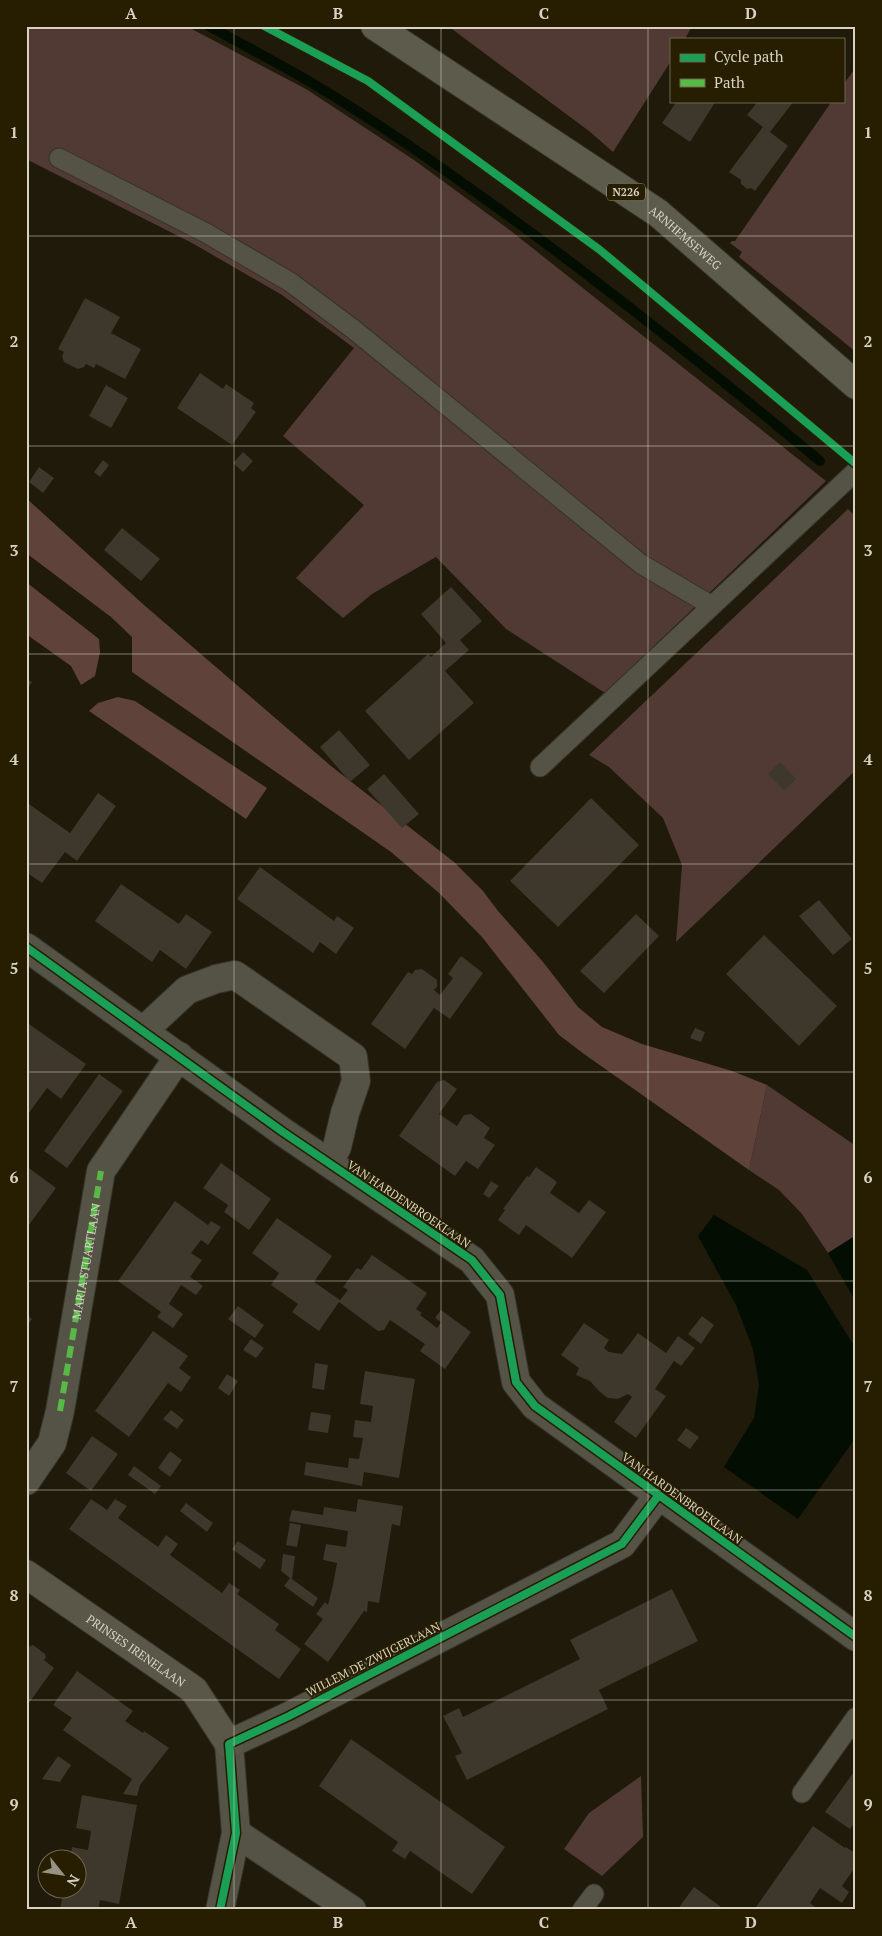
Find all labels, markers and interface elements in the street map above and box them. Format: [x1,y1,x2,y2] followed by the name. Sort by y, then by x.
[125,2,137,24] text: A
[333,2,343,24] text: B
[539,2,549,24] text: C
[745,2,757,24] text: D
[670,38,844,102] legend
[714,46,784,66] text: Cycle path
[714,72,745,92] text: Path
[9,121,19,143] text: 1
[863,121,873,143] text: 1
[607,183,645,200] road number: N226
[647,202,725,273] street label: ARNHEMSEWEG
[9,330,19,352] text: 2
[863,330,873,352] text: 2
[9,539,19,561] text: 3
[863,539,873,561] text: 3
[9,748,19,770] text: 4
[863,748,873,770] text: 4
[9,957,19,979] text: 5
[863,957,873,979] text: 5
[344,1157,474,1251] street label: VAN HARDENBROEKLAAN
[9,1166,19,1188] text: 6
[863,1166,873,1188] text: 6
[68,1202,103,1321] street label: MARIA STUARTLAAN
[9,1375,19,1397] text: 7
[863,1375,873,1397] text: 7
[619,1449,746,1547] street label: VAN HARDENBROEKLAAN
[9,1584,19,1606] text: 8
[863,1584,873,1606] text: 8
[84,1611,189,1690] street label: PRINSES IRENELAAN
[303,1619,443,1699] street label: WILLEM DE ZWIJGERLAAN
[9,1793,19,1815] text: 9
[863,1793,873,1815] text: 9
[38,1848,88,1898] north arrow
[63,1871,85,1890] text: N
[125,1911,137,1933] text: A
[333,1911,343,1933] text: B
[539,1911,549,1933] text: C
[745,1911,757,1933] text: D

